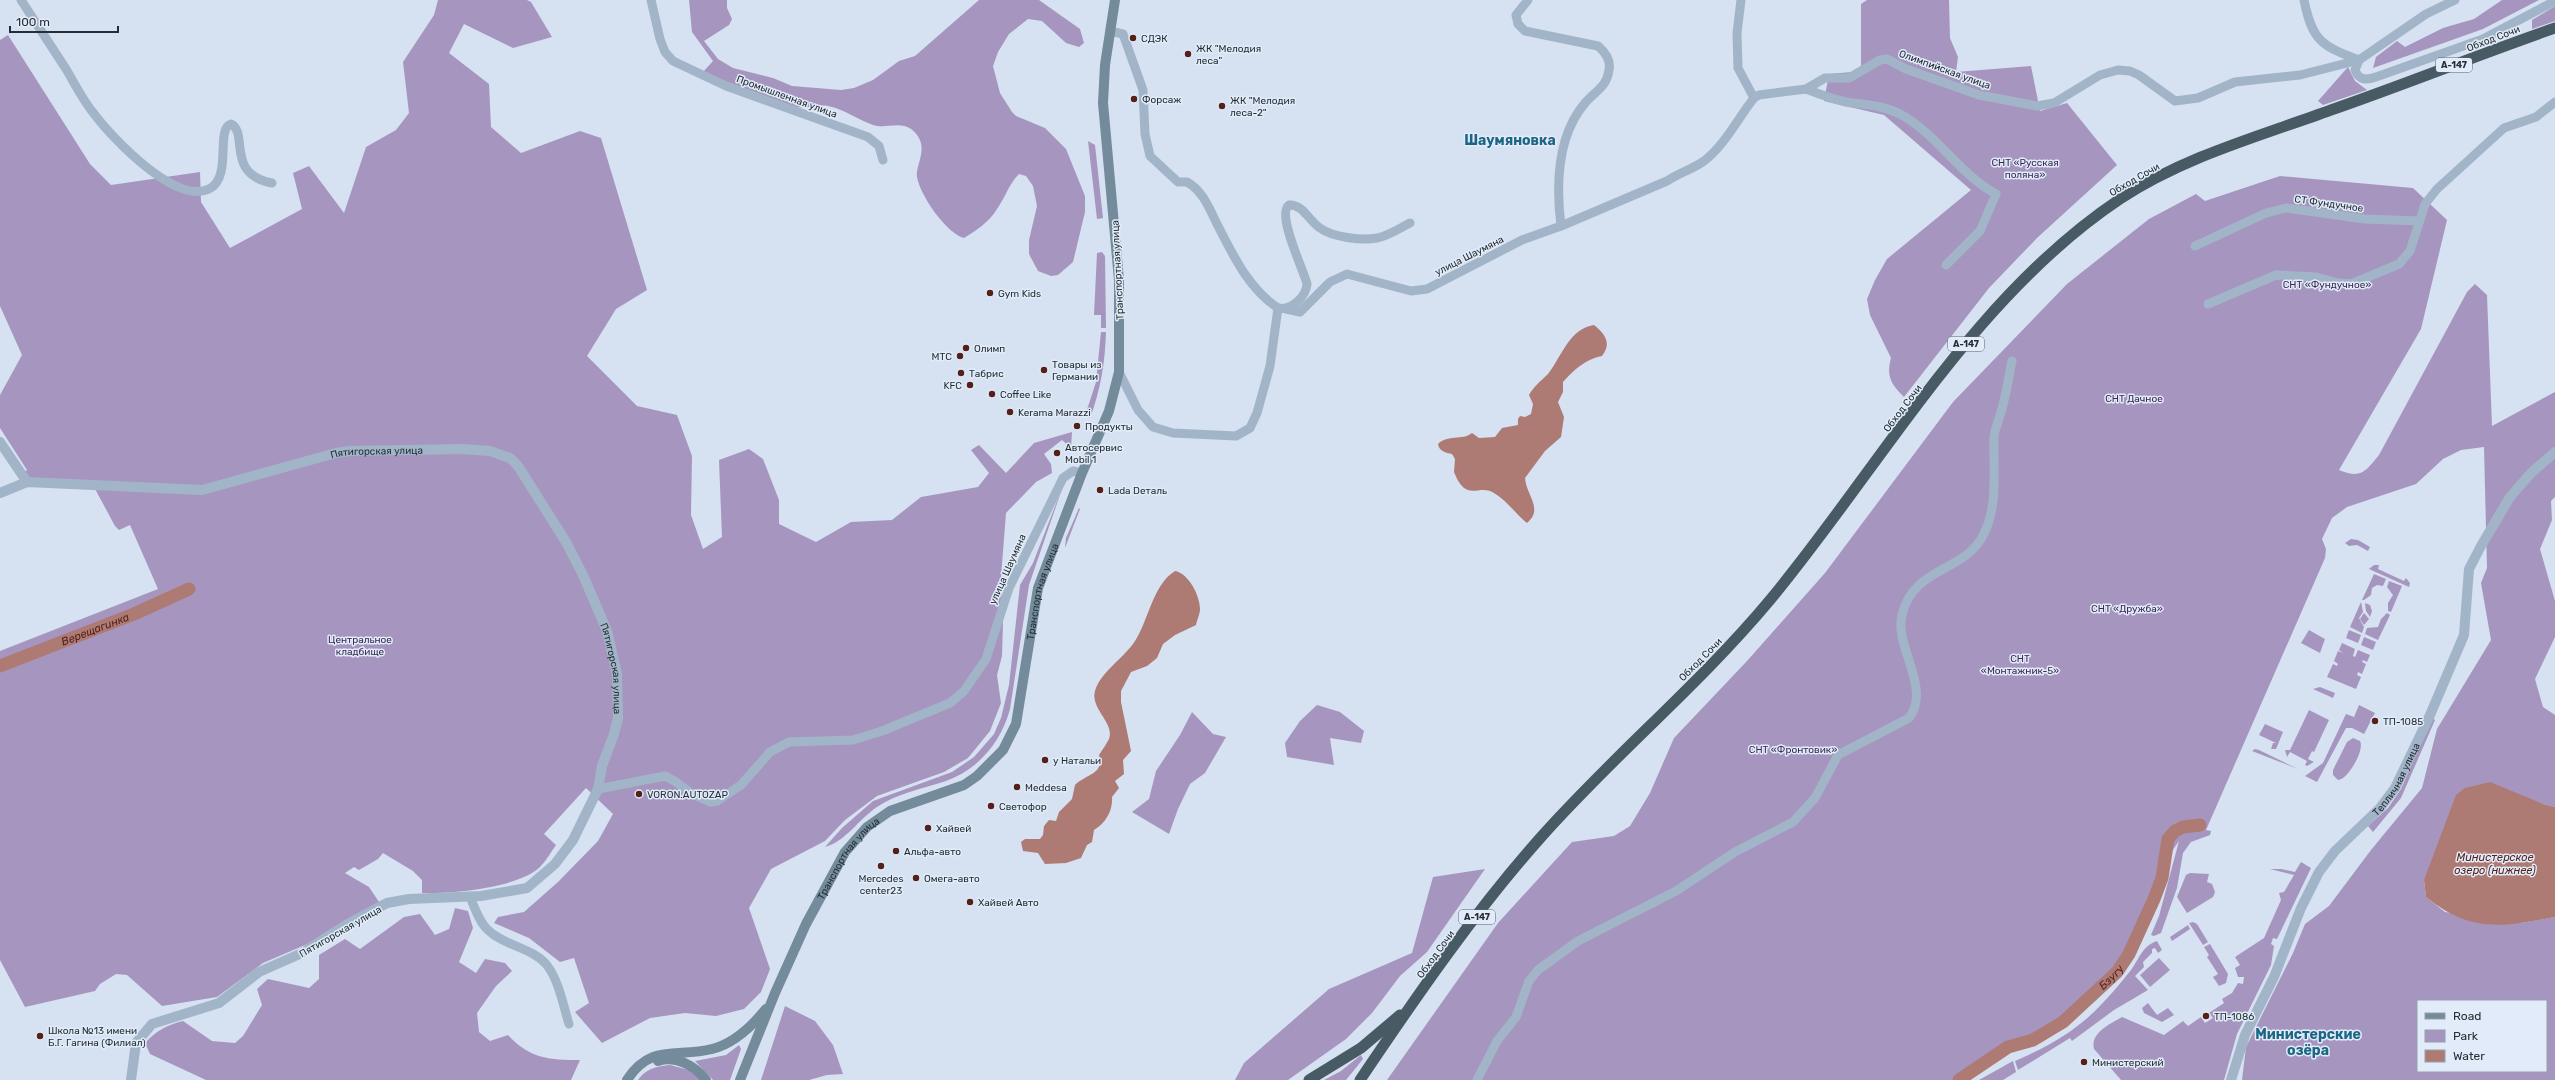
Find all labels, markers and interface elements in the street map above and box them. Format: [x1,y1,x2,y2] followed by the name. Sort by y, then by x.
[10,8,118,34] scale bar
[16,15,50,29] text: 100 m
[2465,23,2522,55] street label: Обход Сочи
[1128,33,1138,43] marker: СДЭК
[1141,33,1168,45] place label: СДЭК
[1196,43,1261,67] place label: ЖК "Мелодия леса"
[1897,48,1992,92] street label: Олимпийская улица
[1183,49,1193,59] marker: ЖК "Мелодия леса"
[2436,58,2472,72] road number: А-147
[735,73,839,121] street label: Промышленная улица
[1129,94,1139,104] marker: Форсаж
[1142,94,1181,106] place label: Форсаж
[1230,95,1295,119] place label: ЖК "Мелодия леса-2"
[1217,101,1227,111] marker: ЖК "Мелодия леса-2"
[1464,132,1556,149] district label: Шаумяновка
[1991,157,2059,181] park label: СНТ «Русская поляна»
[2107,161,2162,199] street label: Обход Сочи
[2294,193,2364,215] street label: СТ Фундучное
[1109,220,1127,320] street label: Транспортная улица
[1433,233,1506,278] street label: улица Шаумяна
[2283,279,2371,291] park label: СНТ «Фундучное»
[985,288,995,298] marker: Gym Kids
[998,288,1041,300] place label: Gym Kids
[1948,337,1984,351] road number: А-147
[961,343,971,353] marker: Олимп
[974,343,1005,355] place label: Олимп
[932,351,952,363] place label: МТС
[955,351,965,361] marker: МТС
[1052,359,1101,383] place label: Товары из Германии
[1039,365,1049,375] marker: Товары из Германии
[956,368,966,378] marker: Табрис
[969,368,1004,380] place label: Табрис
[944,380,962,392] place label: KFC
[965,380,975,390] marker: KFC
[1881,383,1924,435] street label: Обход Сочи
[987,389,997,399] marker: Coffee Like
[1000,389,1052,401] place label: Coffee Like
[2105,393,2163,405] park label: СНТ Дачное
[1005,407,1015,417] marker: Kerama Marazzi
[1018,407,1091,419] place label: Kerama Marazzi
[1072,421,1082,431] marker: Продукты
[1085,421,1133,433] place label: Продукты
[1065,442,1123,466] place label: Автосервис Mobil 1
[329,445,423,461] street label: Пятигорская улица
[1052,448,1062,458] marker: Автосервис Mobil 1
[1095,485,1105,495] marker: Lada Dеталь
[1108,485,1167,497] place label: Lada Dеталь
[987,532,1029,606] street label: улица Шаумяна
[1025,542,1062,641] street label: Транспортная улица
[2091,603,2163,615] park label: СНТ «Дружба»
[59,610,132,649] water label: Верещагинка
[597,621,623,714] street label: Пятигорская улица
[328,634,392,658] park label: Центральное кладбище
[1677,636,1725,684] street label: Обход Сочи
[1981,653,2059,677] park label: СНТ «Монтажник-5»
[2370,716,2380,726] marker: ТП-1085
[2383,716,2423,728] place label: ТП-1085
[2370,741,2423,819] street label: Тепличная улица
[1749,744,1837,756] park label: СНТ «Фронтовик»
[1040,755,1050,765] marker: у Натальи
[1053,755,1101,767] place label: у Натальи
[1012,782,1022,792] marker: Meddesa
[1025,782,1067,794] place label: Meddesa
[634,789,644,799] marker: VORON.AUTOZAP
[647,789,728,801] place label: VORON.AUTOZAP
[986,801,996,811] marker: Светофор
[999,801,1047,813] place label: Светофор
[815,815,882,902] street label: Транспортная улица
[923,823,933,833] marker: Хайвей
[936,823,971,835] place label: Хайвей
[891,846,901,856] marker: Альфа-авто
[904,846,961,858] place label: Альфа-авто
[2454,851,2536,877] water label: Министерское озеро (нижнее)
[876,861,886,871] marker: Mercedes center23
[858,873,904,897] place label: Mercedes center23
[911,873,921,883] marker: Омега-авто
[924,873,980,885] place label: Омега-авто
[965,897,975,907] marker: Хайвей Авто
[978,897,1039,909] place label: Хайвей Авто
[297,903,384,960] street label: Пятигорская улица
[1459,910,1495,924] road number: А-147
[1414,928,1457,981] street label: Обход Сочи
[2096,962,2127,992] water label: Бзугу
[2417,1000,2547,1072] legend
[2453,1009,2481,1023] text: Road
[2201,1011,2211,1021] marker: ТП-1086
[2214,1011,2254,1023] place label: ТП-1086
[48,1025,146,1049] place label: Школа №13 имени Б.Г. Гагина (Филиал)
[2255,1026,2361,1059] district label: Министерские озёра
[2453,1029,2479,1043] text: Park
[35,1031,45,1041] marker: Школа №13 имени Б.Г. Гагина (Филиал)
[2453,1049,2485,1063] text: Water
[2079,1057,2089,1067] marker: Министерский
[2092,1057,2163,1069] place label: Министерский

